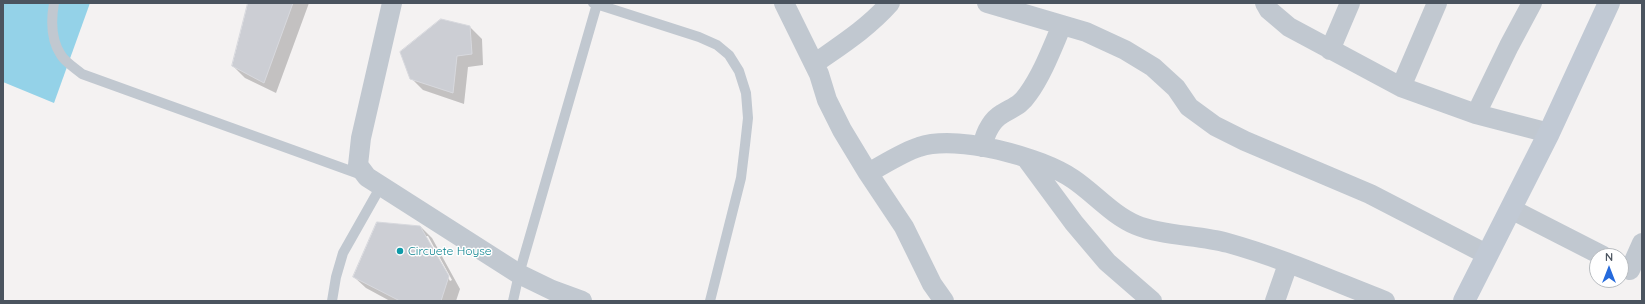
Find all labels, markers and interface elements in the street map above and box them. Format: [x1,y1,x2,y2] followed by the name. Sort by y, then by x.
[408,244,492,258] place label: Circuete Hoyse
[395,246,405,256] marker: Circuete Hoyse
[1589,248,1629,288] north arrow
[1605,250,1613,264] text: N

